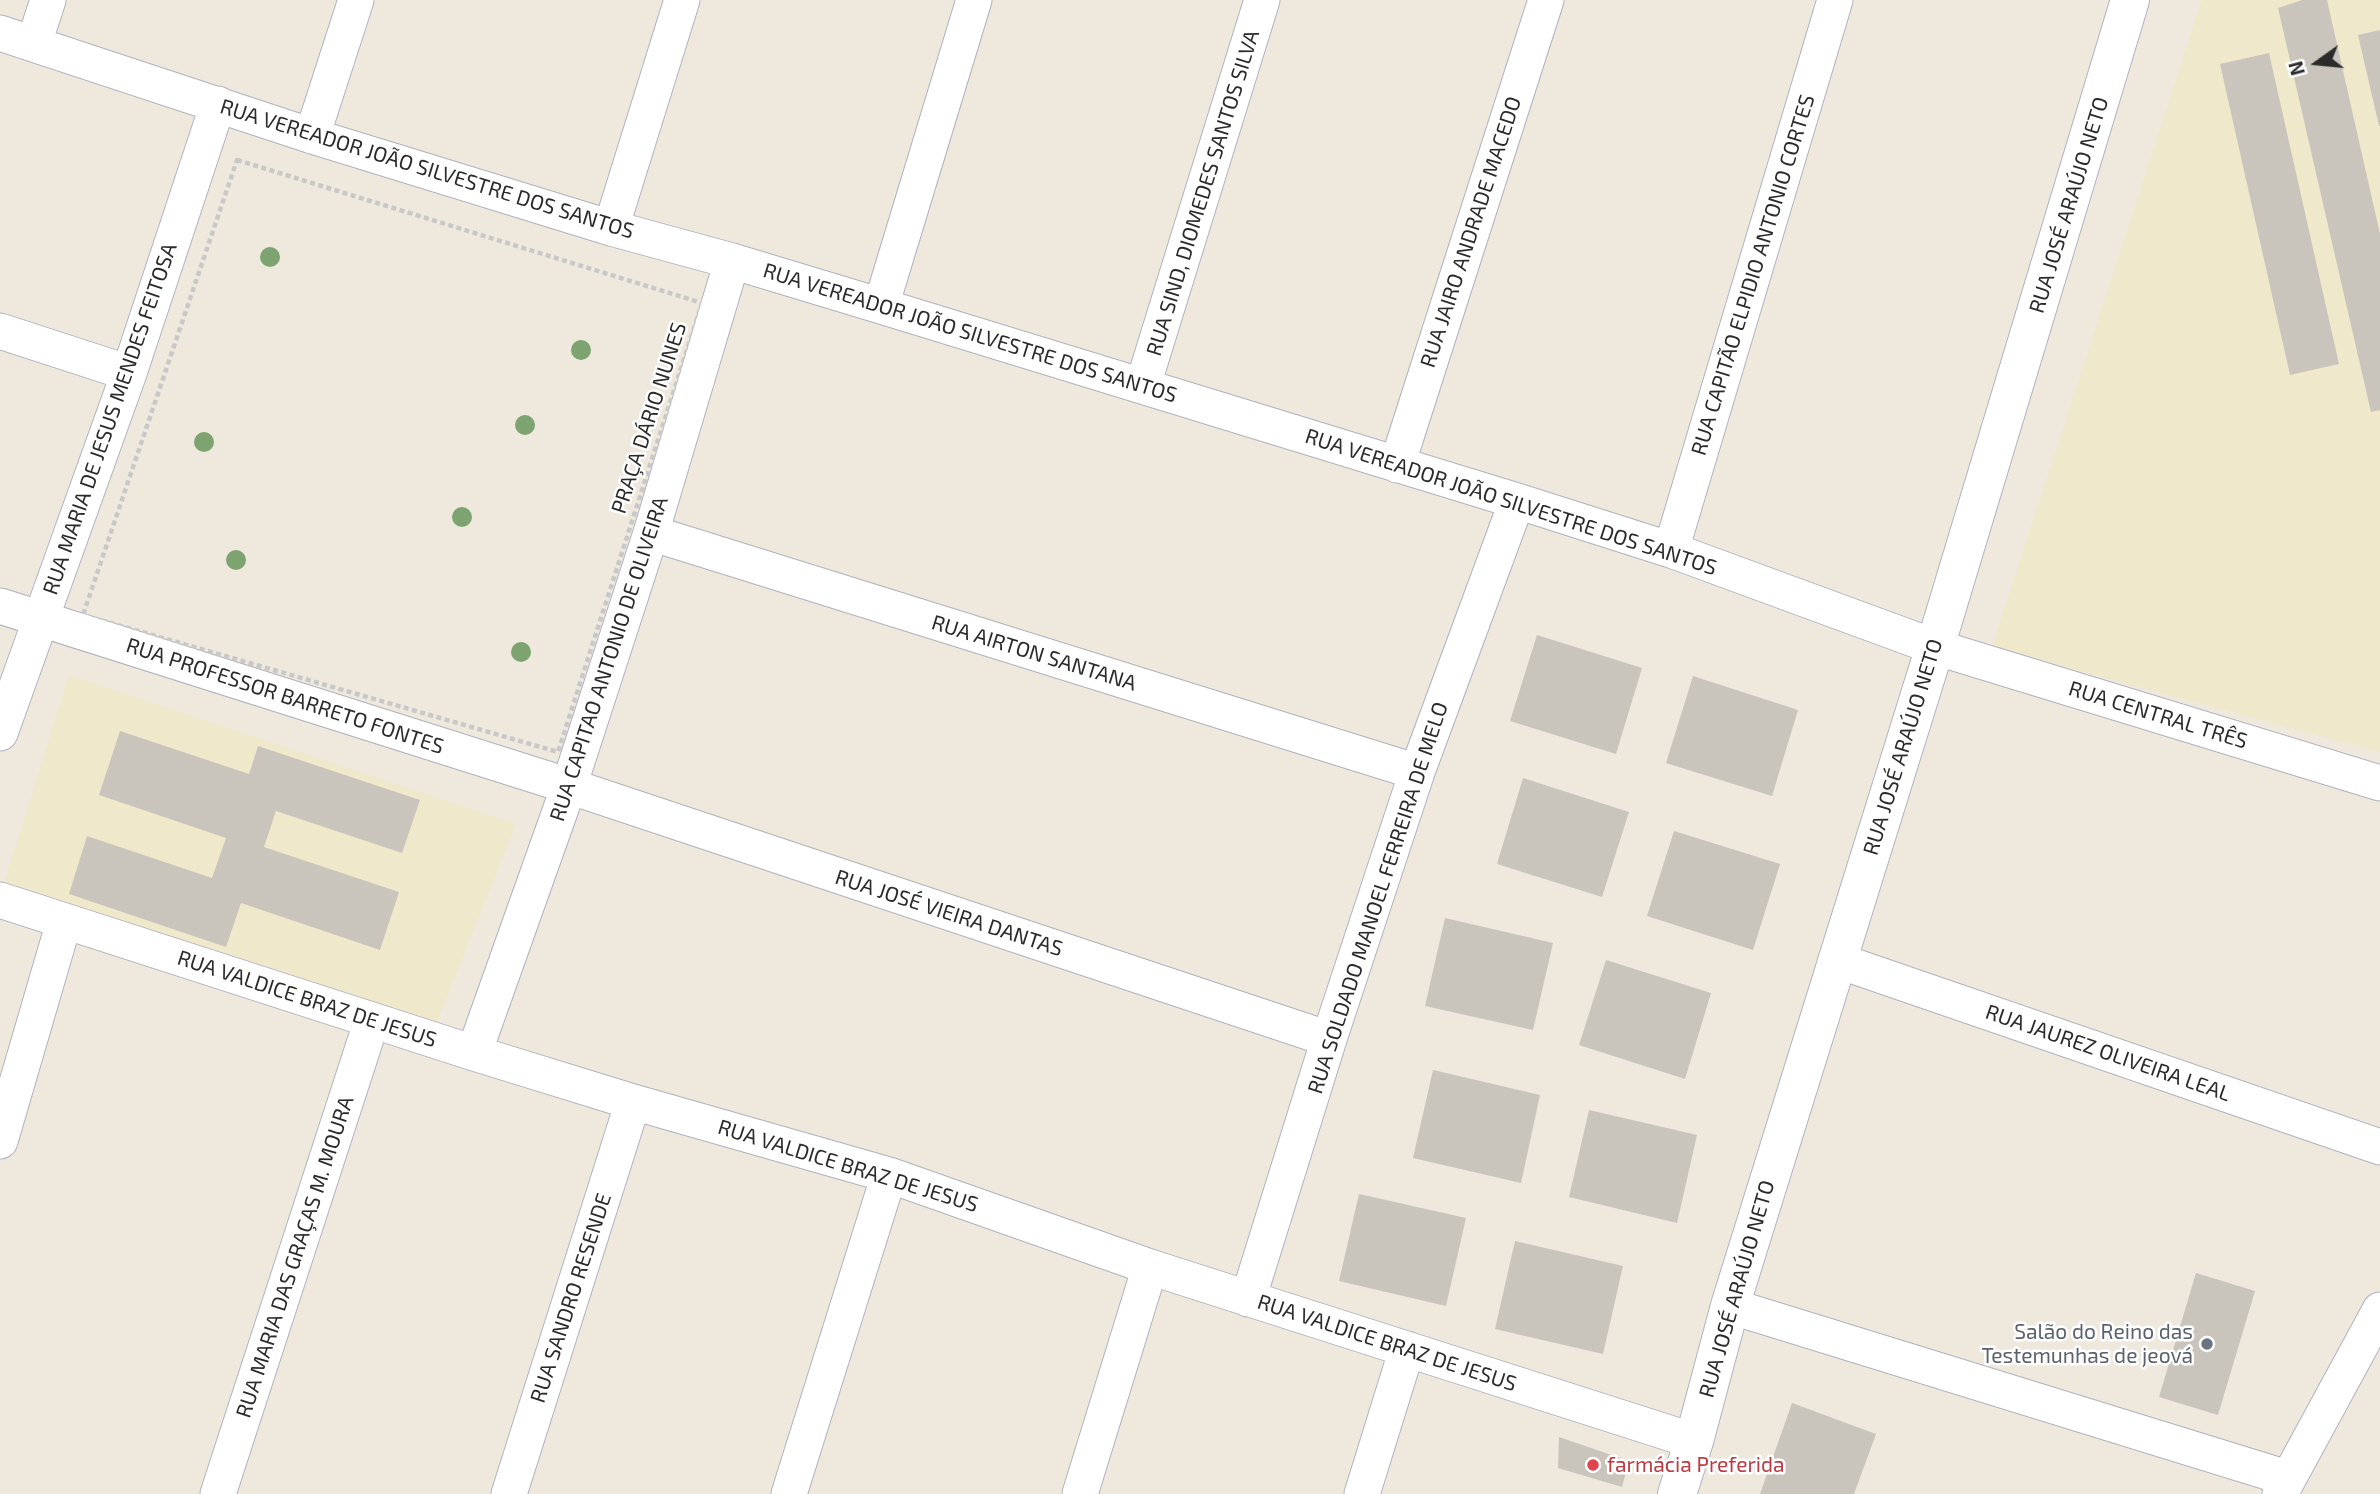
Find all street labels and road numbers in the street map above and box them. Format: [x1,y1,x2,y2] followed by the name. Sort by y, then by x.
[1141,27,1265,359] street label: RUA SIND, DIOMEDES SANTOS SILVA
[1686,92,1820,458] street label: RUA CAPITÃO ELPIDIO ANTONIO CORTES
[1415,93,1527,371] street label: RUA JAIRO ANDRADE MACEDO
[217,94,637,244] street label: RUA VEREADOR JOÃO SILVESTRE DOS SANTOS
[2024,94,2114,316] street label: RUA JOSÉ ARAÚJO NETO
[38,240,182,598] street label: RUA MARIA DE JESUS MENDES FEITOSA
[760,258,1180,408] street label: RUA VEREADOR JOÃO SILVESTRE DOS SANTOS
[606,319,692,517] street label: PRAÇA DÁRIO NUNES
[1302,423,1720,581] street label: RUA VEREADOR JOÃO SILVESTRE DOS SANTOS
[545,494,673,824] street label: RUA CAPITAO ANTONIO DE OLIVEIRA
[929,610,1139,696] street label: RUA AIRTON SANTANA
[123,633,447,759] street label: RUA PROFESSOR BARRETO FONTES
[1858,636,1948,858] street label: RUA JOSÉ ARAÚJO NETO
[2066,676,2250,754] street label: RUA CENTRAL TRÊS
[1303,699,1453,1097] street label: RUA SOLDADO MANOEL FERREIRA DE MELO
[832,864,1066,962] street label: RUA JOSÉ VIEIRA DANTAS
[174,945,440,1053] street label: RUA VALDICE BRAZ DE JESUS
[1982,999,2234,1107] street label: RUA JAUREZ OLIVEIRA LEAL
[231,1093,359,1421] street label: RUA MARIA DAS GRAÇAS M. MOURA
[715,1114,981,1218] street label: RUA VALDICE BRAZ DE JESUS
[1694,1177,1780,1401] street label: RUA JOSÉ ARAÚJO NETO
[525,1190,617,1406] street label: RUA SANDRO RESENDE
[1254,1289,1520,1397] street label: RUA VALDICE BRAZ DE JESUS

